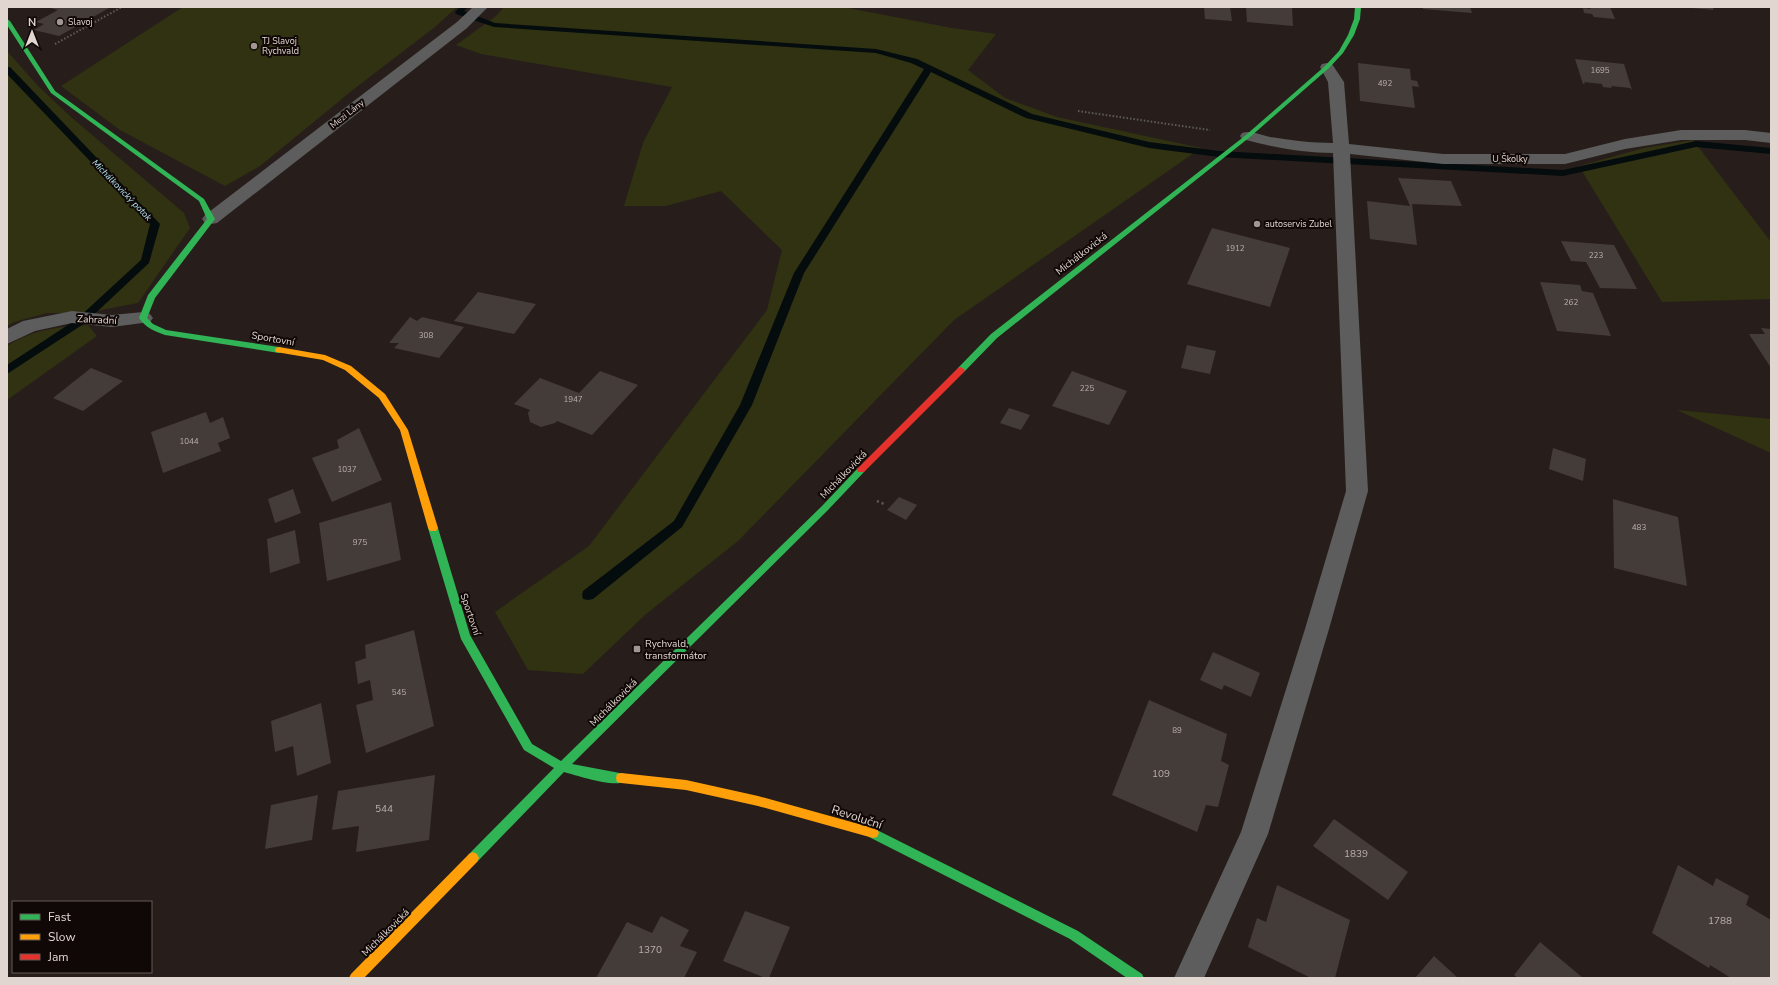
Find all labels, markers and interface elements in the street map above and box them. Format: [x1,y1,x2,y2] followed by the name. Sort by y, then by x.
[12,12,52,52] north arrow
[28,15,36,30] text: N
[68,16,93,28] place label: Slavoj
[55,17,65,27] marker: Slavoj
[262,35,299,57] place label: TJ Slavoj Rychvald
[249,41,259,51] marker: TJ Slavoj Rychvald
[1590,65,1610,76] house number: 1695
[1378,78,1392,89] house number: 492
[327,97,367,131] street label: Mezi Lány
[1492,152,1528,165] street label: U Školky
[90,157,155,224] water label: Michálkovický potok
[1265,218,1332,230] place label: autoservis Zubel
[1252,219,1262,229] marker: autoservis Zubel
[1053,229,1110,278] street label: Michálkovická
[1225,243,1245,254] house number: 1912
[1589,250,1603,261] house number: 223
[1564,297,1578,308] house number: 262
[77,312,118,328] street label: Zahradní
[250,328,296,350] street label: Sportovní
[419,330,433,341] house number: 308
[1080,383,1094,394] house number: 225
[563,394,583,405] house number: 1947
[179,436,199,447] house number: 1044
[817,447,870,502] street label: Michálkovická
[337,464,357,475] house number: 1037
[1632,522,1646,533] house number: 483
[353,537,367,548] house number: 975
[456,591,484,638] street label: Sportovní
[645,637,707,663] place label: Rychvald, transformátor
[632,644,642,654] marker: Rychvald, transformátor
[587,676,641,730] street label: Michálkovická
[392,687,406,698] house number: 545
[1172,725,1182,736] house number: 89
[1152,767,1170,781] house number: 109
[830,801,886,833] street label: Revoluční
[375,802,393,816] house number: 544
[1344,847,1368,861] house number: 1839
[12,901,152,973] legend
[359,906,413,960] street label: Michálkovická
[48,909,71,925] text: Fast
[1708,914,1732,928] house number: 1788
[48,929,76,945] text: Slow
[638,943,662,957] house number: 1370
[47,949,69,965] text: Jam

